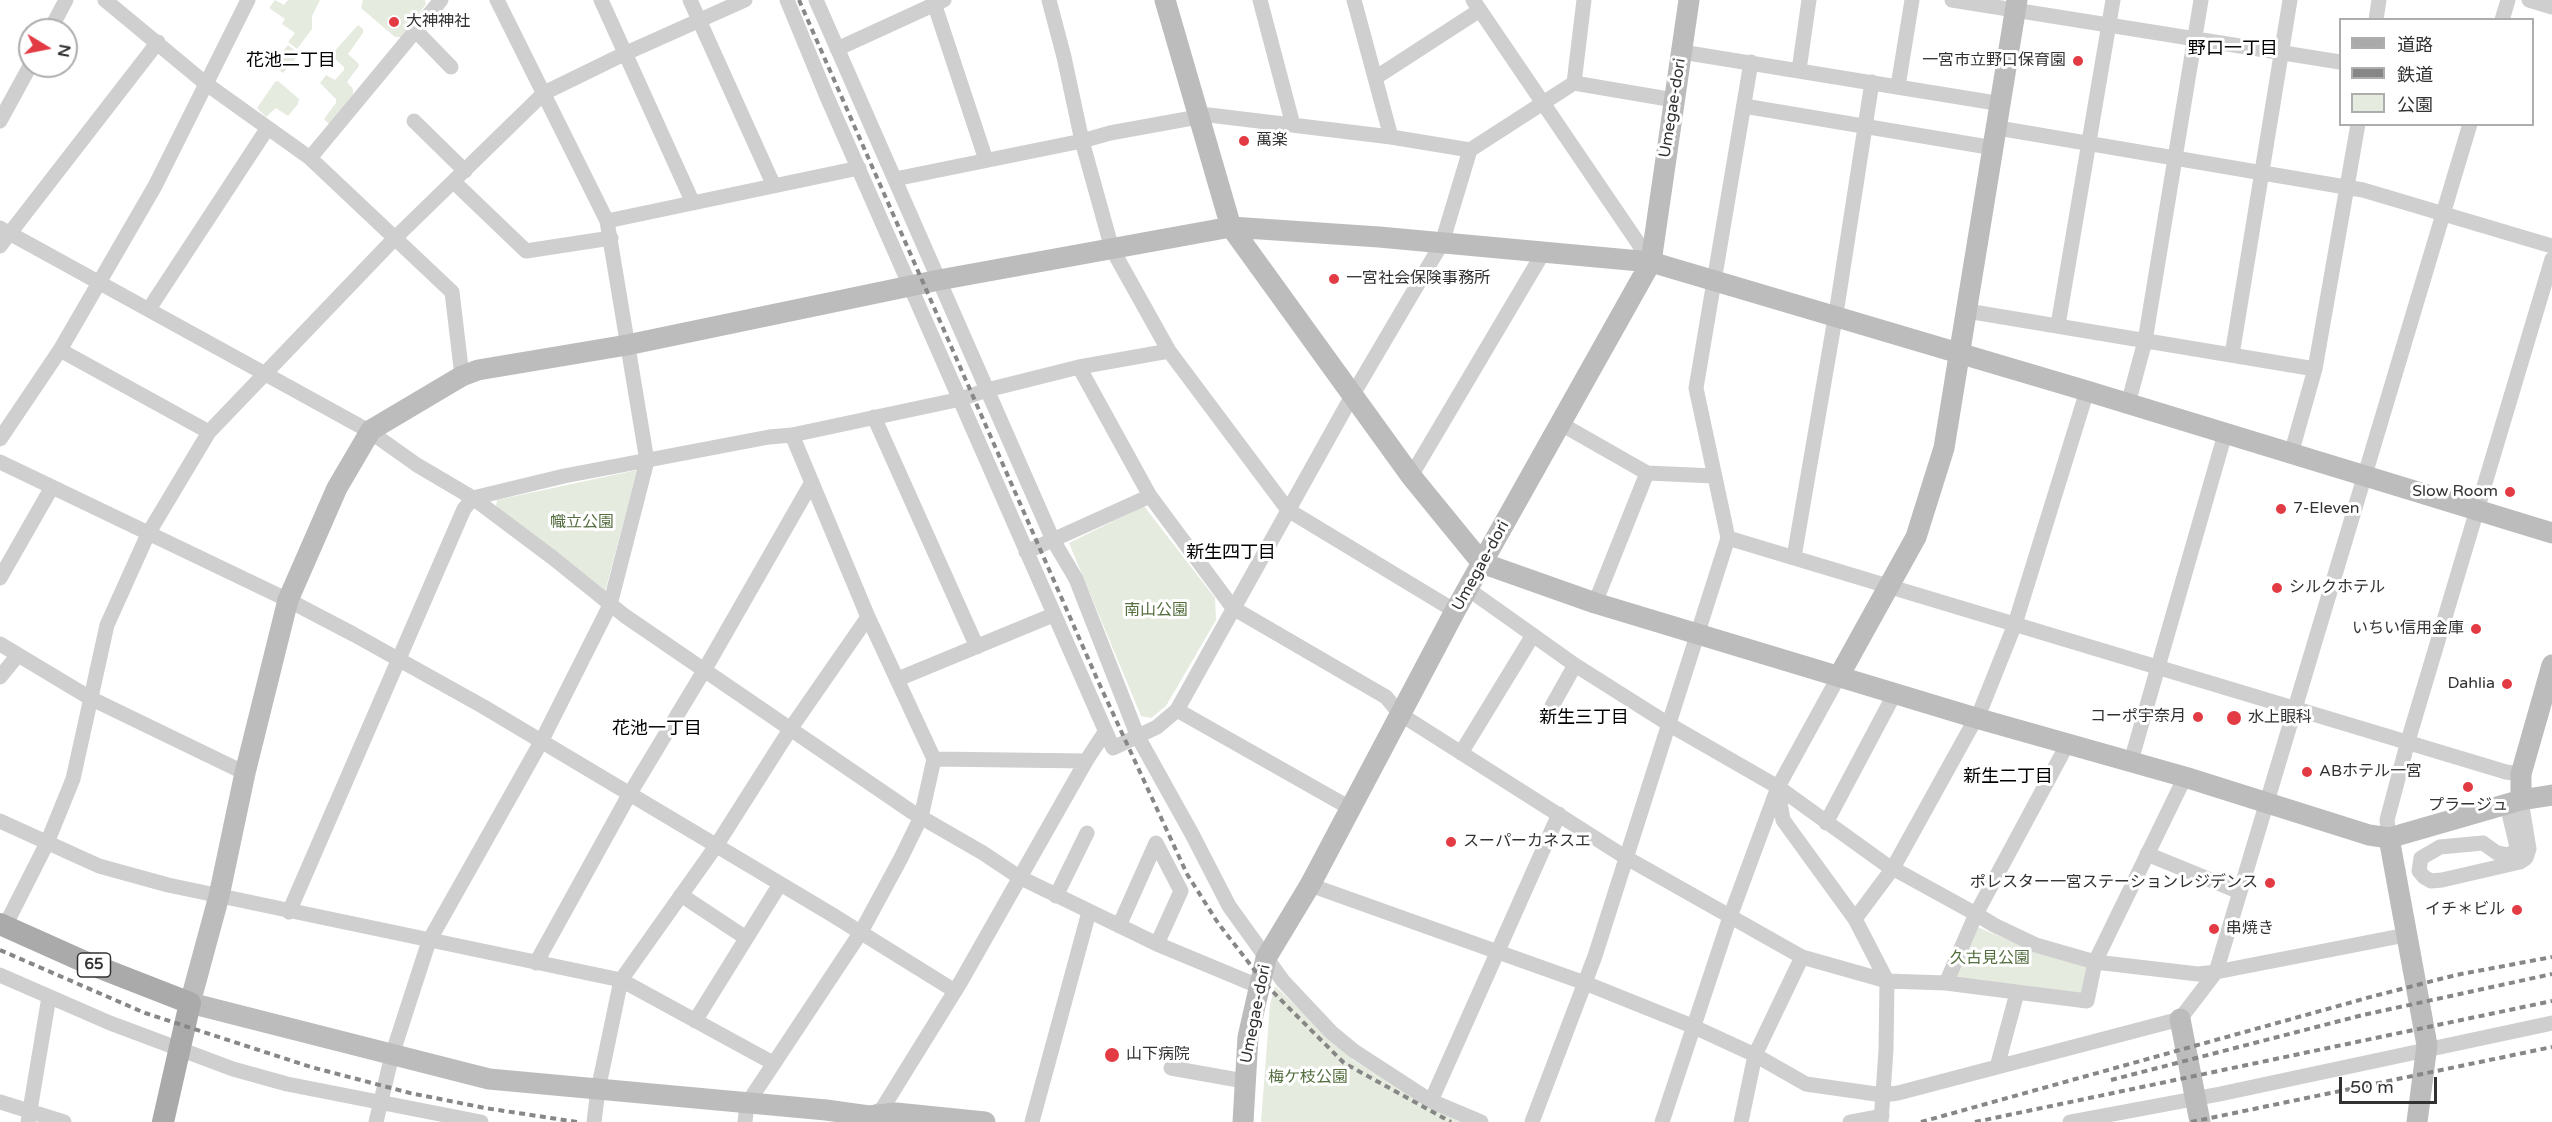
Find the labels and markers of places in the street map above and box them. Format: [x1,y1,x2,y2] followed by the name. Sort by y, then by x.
[406,12,470,32] place label: 大神神社
[387,15,401,29] marker: 大神神社
[1922,51,2066,71] place label: 一宮市立野口保育園
[2071,54,2085,68] marker: 一宮市立野口保育園
[1256,131,1288,151] place label: 萬楽
[1237,134,1251,148] marker: 萬楽
[1346,269,1490,289] place label: 一宮社会保険事務所
[1327,272,1341,286] marker: 一宮社会保険事務所
[2412,482,2498,502] place label: Slow Room
[2503,485,2517,499] marker: Slow Room
[2293,499,2360,519] place label: 7-Eleven
[2274,502,2288,516] marker: 7-Eleven
[2289,578,2385,598] place label: シルクホテル
[2270,581,2284,595] marker: シルクホテル
[2352,619,2464,639] place label: いちい信用金庫
[2469,622,2483,636] marker: いちい信用金庫
[2447,674,2495,694] place label: Dahlia
[2500,677,2514,691] marker: Dahlia
[2090,707,2186,727] place label: コーポ宇奈月
[2248,708,2312,728] place label: 水上眼科
[2225,709,2243,727] marker: 水上眼科
[2191,710,2205,724] marker: コーポ宇奈月
[2319,762,2422,782] place label: ABホテル一宮
[2300,765,2314,779] marker: ABホテル一宮
[2461,780,2475,794] marker: プラージュ
[2428,796,2508,816] place label: プラージュ
[1463,832,1591,852] place label: スーパーカネスエ
[1444,835,1458,849] marker: スーパーカネスエ
[1970,873,2258,893] place label: ポレスター一宮ステーションレジデンス
[2263,876,2277,890] marker: ポレスター一宮ステーションレジデンス
[2425,900,2505,920] place label: イチ＊ビル
[2510,903,2524,917] marker: イチ＊ビル
[2226,919,2274,939] place label: 串焼き
[2207,922,2221,936] marker: 串焼き
[1126,1045,1190,1065] place label: 山下病院
[1103,1046,1121,1064] marker: 山下病院

